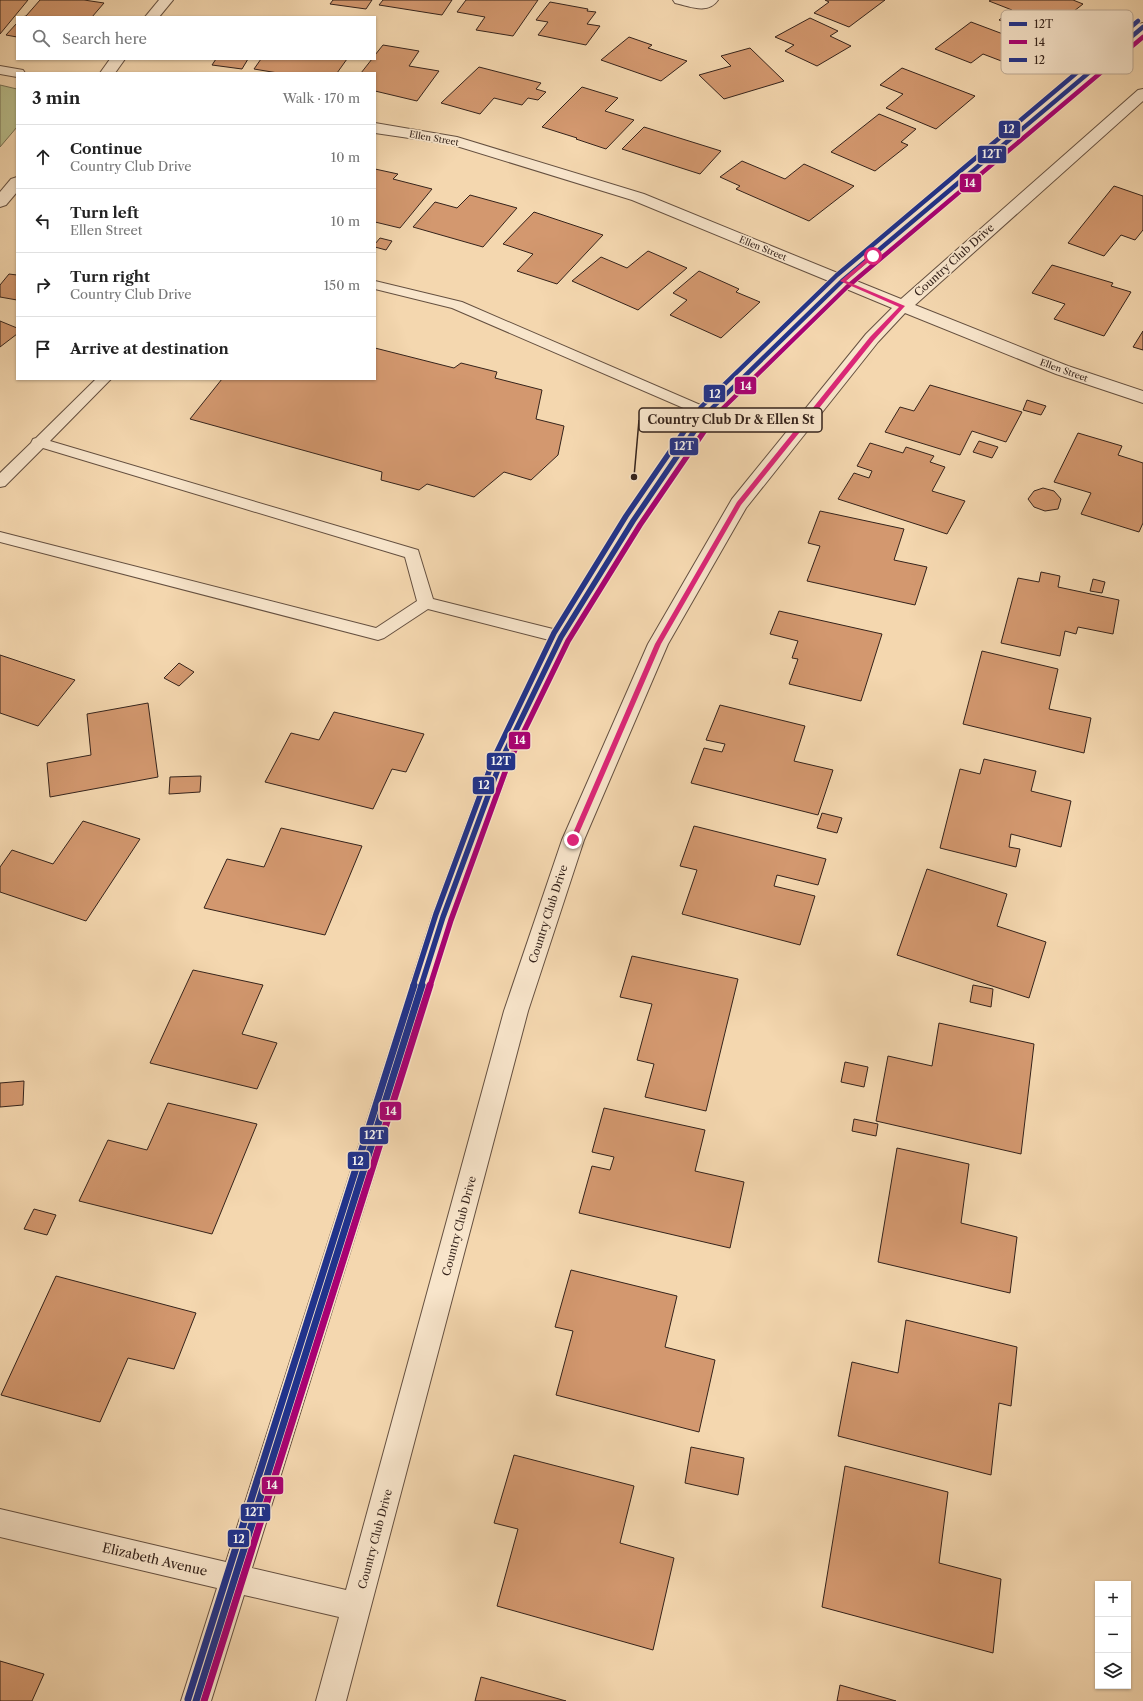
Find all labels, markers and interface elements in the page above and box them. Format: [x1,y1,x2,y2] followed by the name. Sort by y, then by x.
[1001,10,1133,74] legend
[16,16,376,60] search box
[1034,17,1054,31] text: 12T
[30,27,52,49] icon: search
[62,29,147,48] text: Search here
[1034,35,1045,49] text: 14
[1034,53,1045,67] text: 12
[32,88,81,108] text: 3 min
[283,90,360,106] text: Walk · 170 m
[998,120,1021,139] line badge: 12
[1003,122,1015,136] text: 12
[408,128,460,148] street label: Ellen Street
[70,139,142,158] text: Continue
[977,145,1007,164] line badge: 12T
[32,146,54,168] icon: ahead
[982,147,1002,161] text: 12T
[331,149,360,165] text: 10 m
[70,158,192,174] text: Country Club Drive
[959,173,982,193] line badge: 14
[964,176,976,190] text: 14
[70,203,139,222] text: Turn left
[32,210,54,232] icon: left
[331,213,360,229] text: 10 m
[911,220,997,300] street label: Country Club Drive
[70,222,142,238] text: Ellen Street
[738,234,789,263] street label: Ellen Street
[864,247,882,265] route start
[70,267,150,286] text: Turn right
[32,274,54,296] icon: right
[324,277,360,293] text: 150 m
[70,286,192,302] text: Country Club Drive
[32,338,54,360] icon: arrive
[70,339,229,358] text: Arrive at destination
[1039,356,1090,384] street label: Ellen Street
[734,376,757,395] line badge: 14
[740,379,752,393] text: 14
[703,384,726,403] line badge: 12
[709,387,721,401] text: 12
[639,408,822,432] callout: Country Club Dr & Ellen St
[648,412,815,427] text: Country Club Dr & Ellen St
[669,437,699,456] line badge: 12T
[674,439,694,453] text: 12T
[508,731,531,750] line badge: 14
[514,733,526,747] text: 14
[486,752,516,771] line badge: 12T
[491,754,511,768] text: 12T
[472,776,495,795] line badge: 12
[478,778,490,792] text: 12
[564,831,582,849] route end
[525,863,571,965] street label: Country Club Drive
[379,1101,402,1121] line badge: 14
[385,1104,397,1118] text: 14
[359,1126,389,1145] line badge: 12T
[364,1128,384,1142] text: 12T
[347,1151,370,1170] line badge: 12
[352,1154,364,1168] text: 12
[439,1175,479,1277] street label: Country Club Drive
[261,1476,284,1495] line badge: 14
[266,1478,278,1492] text: 14
[355,1488,395,1590] street label: Country Club Drive
[240,1503,271,1522] line badge: 12T
[245,1505,265,1519] text: 12T
[227,1529,250,1548] line badge: 12
[233,1532,245,1546] text: 12
[101,1539,209,1579] street label: Elizabeth Avenue
[1095,1581,1131,1689] map controls
[1095,1581,1131,1617] button: +
[1095,1617,1131,1653] button: −
[1095,1653,1131,1689] button: layers

